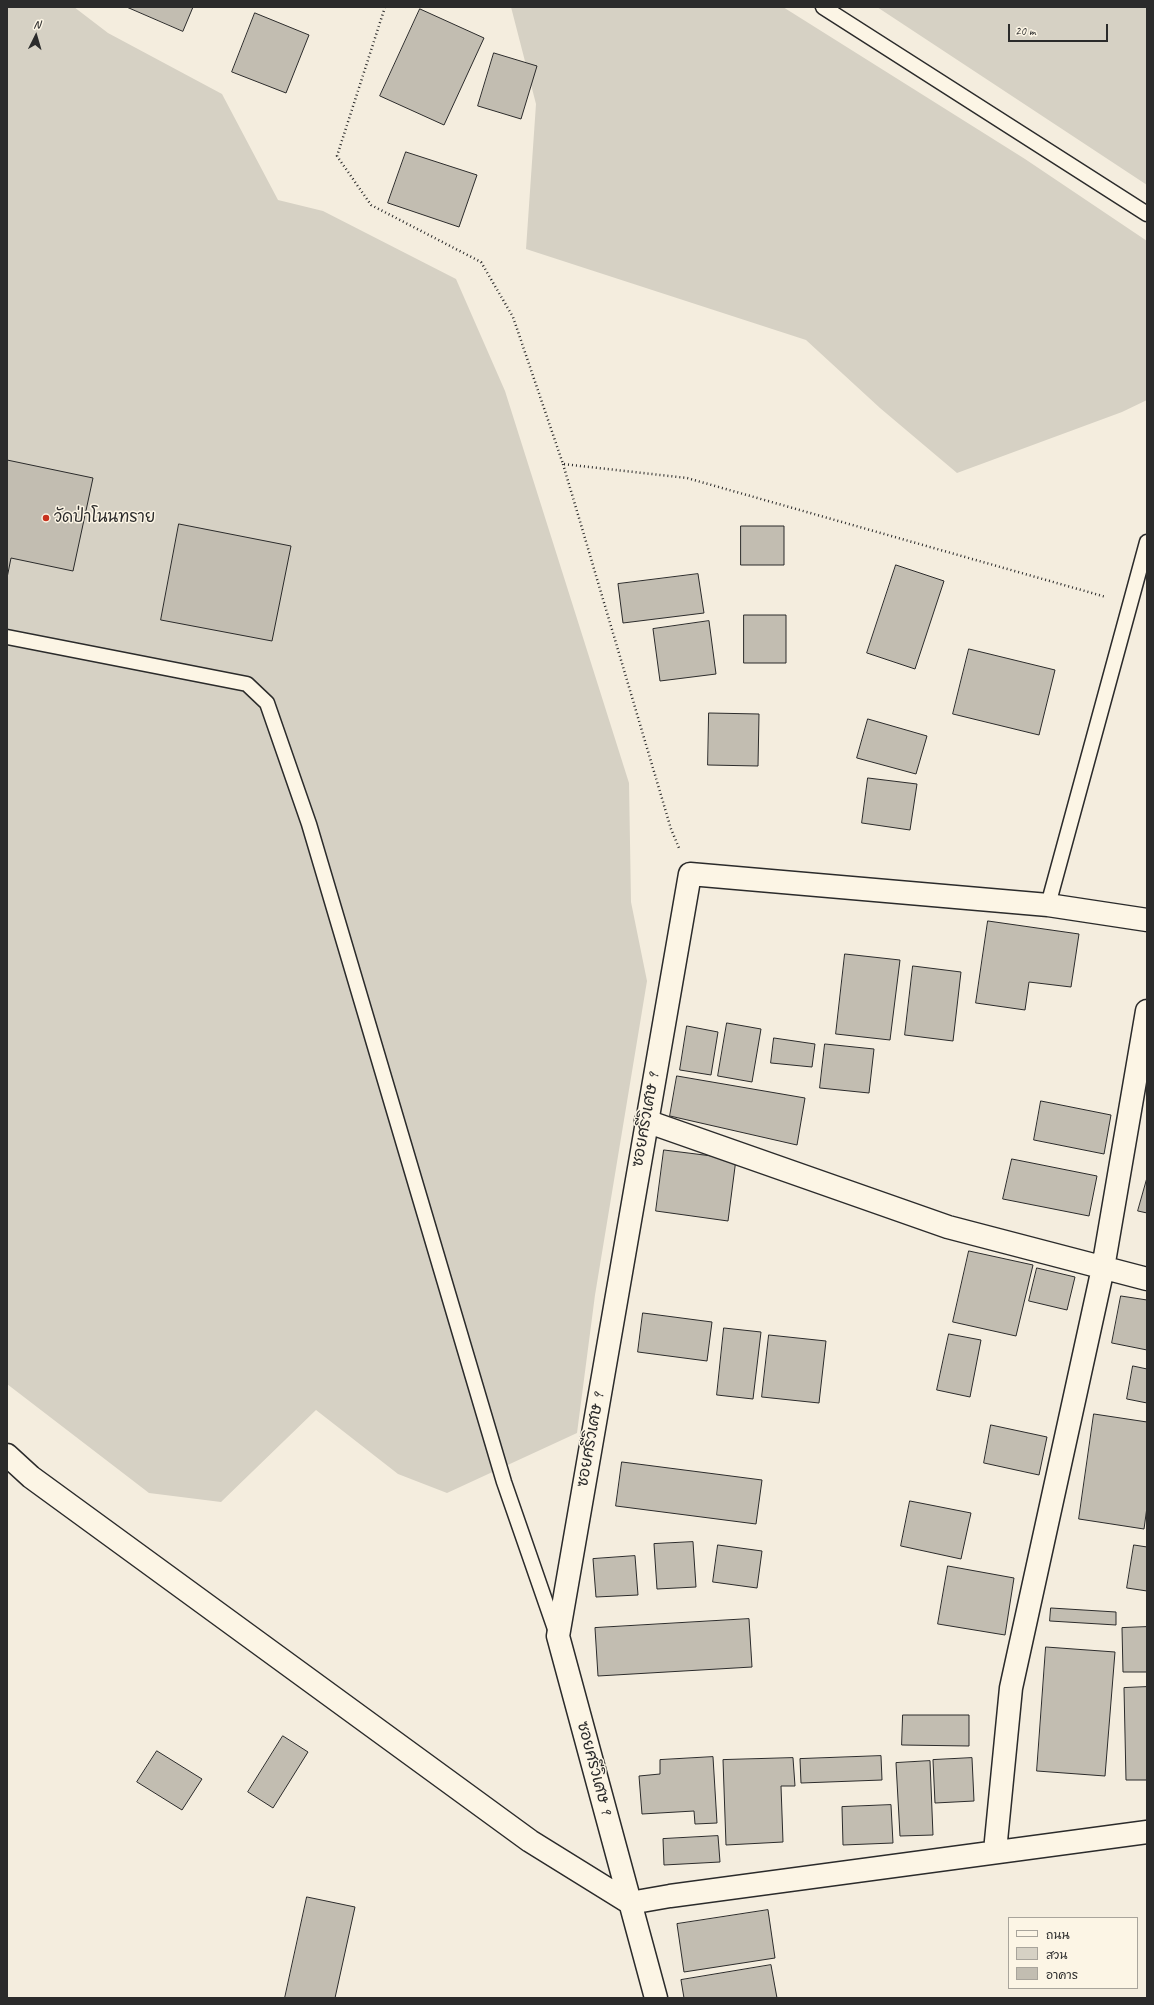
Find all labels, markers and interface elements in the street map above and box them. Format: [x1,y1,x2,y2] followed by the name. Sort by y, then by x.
[16,16,56,56] north arrow
[1010,16,1110,42] scale bar
[33,17,41,31] text: N
[1015,23,1035,39] text: 20 m
[54,508,155,528] place label: วัดป่าโนนทราย
[41,513,51,523] marker: วัดป่าโนนทราย
[628,1071,664,1169] street label: ซอยศรีวิเศษ 9
[573,1391,609,1489] street label: ซอยศรีวิเศษ 9
[572,1719,616,1817] street label: ซอยศรีวิเศษ 9
[1008,1917,1138,1989] legend
[1046,1927,1070,1943] text: ถนน
[1046,1947,1067,1963] text: สวน
[1046,1967,1078,1983] text: อาคาร

